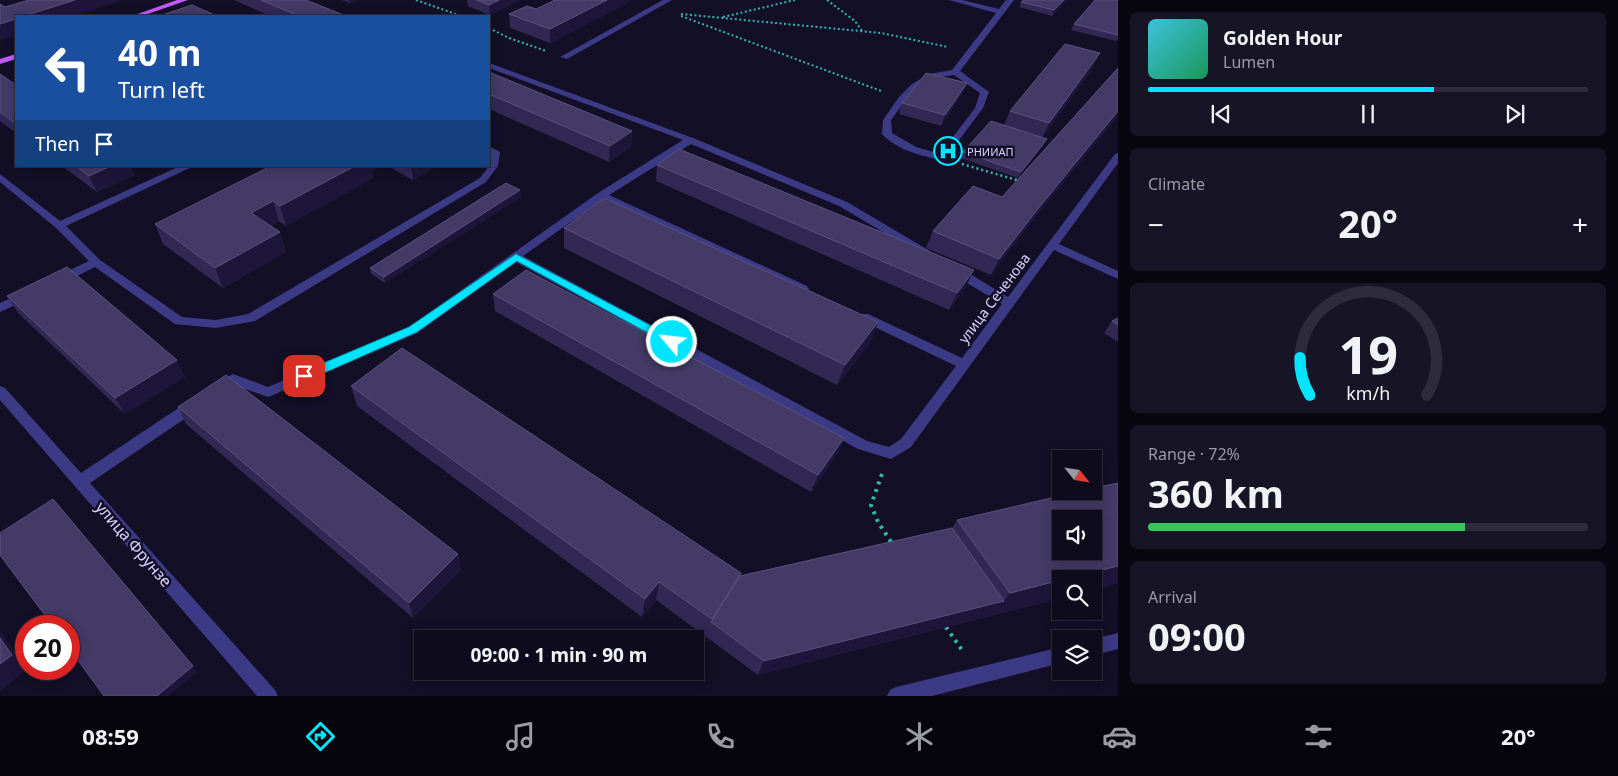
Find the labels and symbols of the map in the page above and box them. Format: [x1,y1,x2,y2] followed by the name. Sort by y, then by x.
[933,136,963,166] hospital icon: РНИИАП
[967,144,1014,159] place label: РНИИАП
[954,249,1034,347] street label: улица Сеченова
[645,315,697,367] position arrow
[283,355,325,397] pin
[1052,450,1102,500] north arrow
[91,497,177,592] street label: улица Фрунзе
[15,615,80,680] speed limit sign: 20

